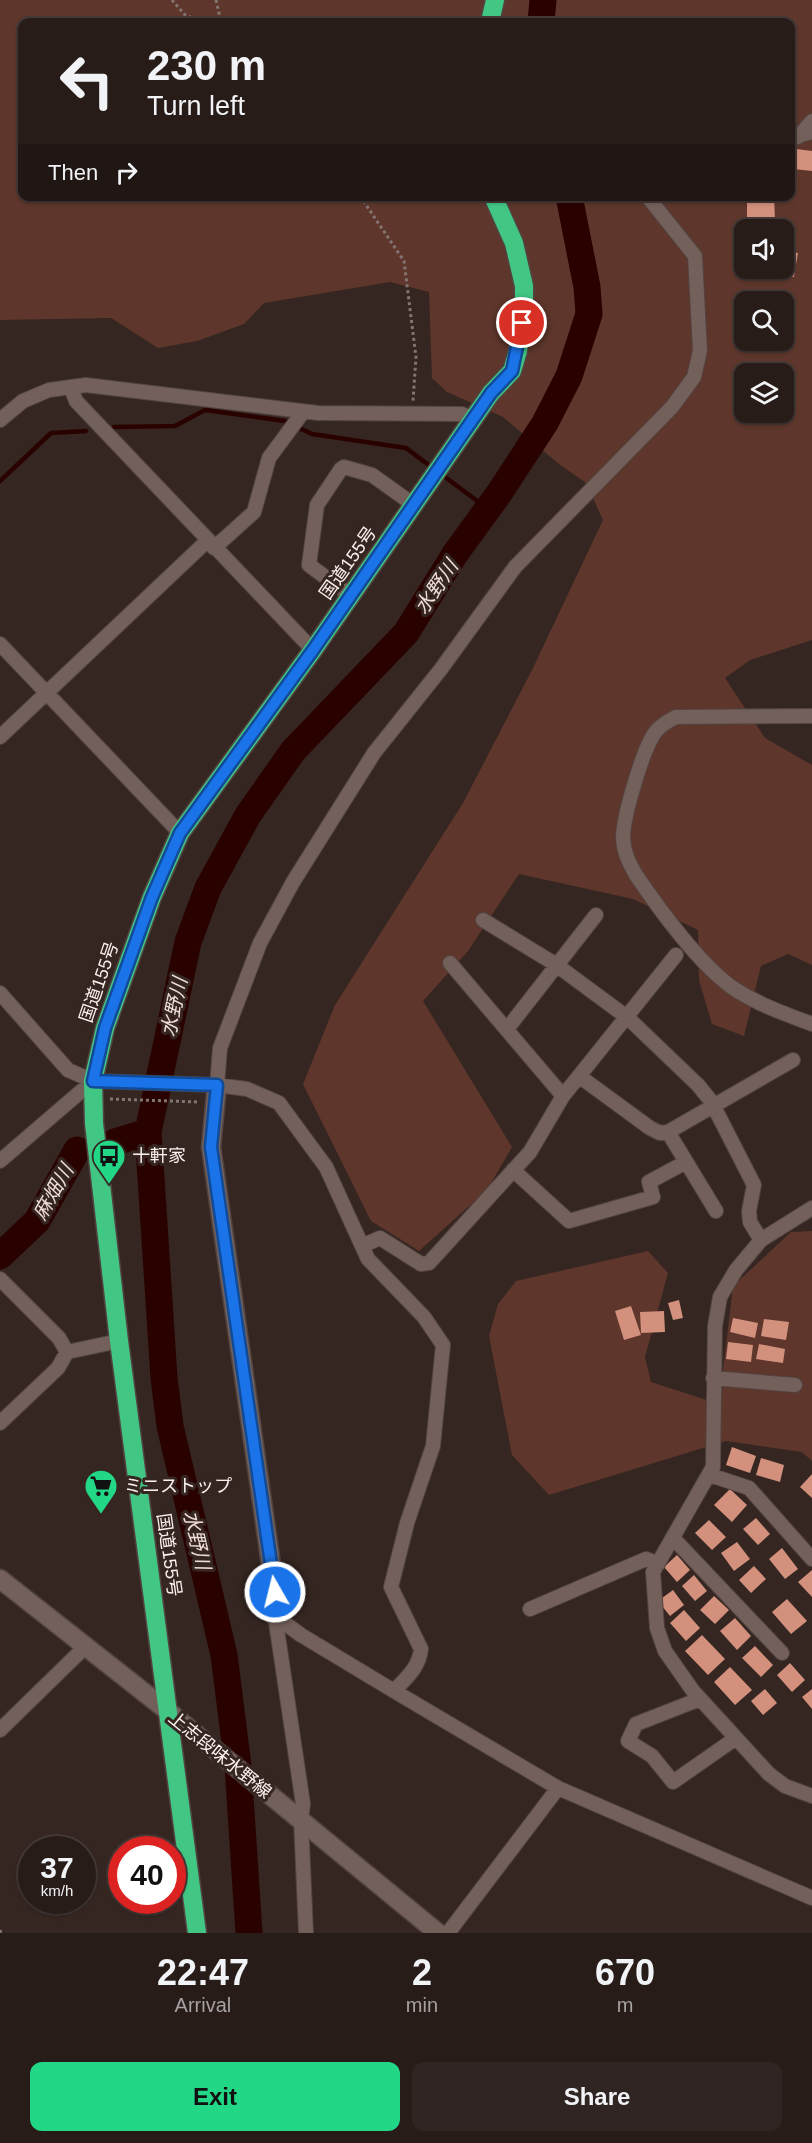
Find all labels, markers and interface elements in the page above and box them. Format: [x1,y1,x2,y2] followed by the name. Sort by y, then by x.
[48,42,126,120] icon: left
[147,42,266,89] text: 230 m
[147,91,245,121] text: Turn left
[110,156,143,189] icon: right
[48,160,98,185] text: Then
[734,219,794,423] map controls
[734,219,794,279] button: sound
[734,291,794,351] button: search
[496,297,547,348] pin
[505,306,538,339] icon: arrive
[734,363,794,423] button: layers
[316,523,380,603] street label: 国道155号
[410,554,463,618] water label: 水野川
[76,939,122,1025] street label: 国道155号
[157,973,191,1039] water label: 水野川
[91,1138,127,1185] bus stop icon: 十軒家
[132,1146,186,1166] place label: 十軒家
[28,1159,79,1223] water label: 麻畑川
[83,1468,119,1515] supermarket icon: ミニストップ
[124,1476,232,1496] place label: ミニストップ
[180,1508,215,1574] water label: 水野川
[153,1512,185,1598] street label: 国道155号
[243,1560,307,1624] position arrow
[165,1708,275,1802] street label: 上志段味水野線
[108,1836,186,1914] speed limit sign: 40
[40,1851,74,1884] text: 37
[41,1882,73,1899] text: km/h
[157,1952,249,1993] text: 22:47
[412,1952,432,1993] text: 2
[595,1952,655,1993] text: 670
[175,1994,231,2016] text: Arrival
[406,1994,438,2016] text: min
[617,1994,633,2016] text: m
[30,2062,400,2131] button: Exit
[412,2062,782,2131] button: Share

